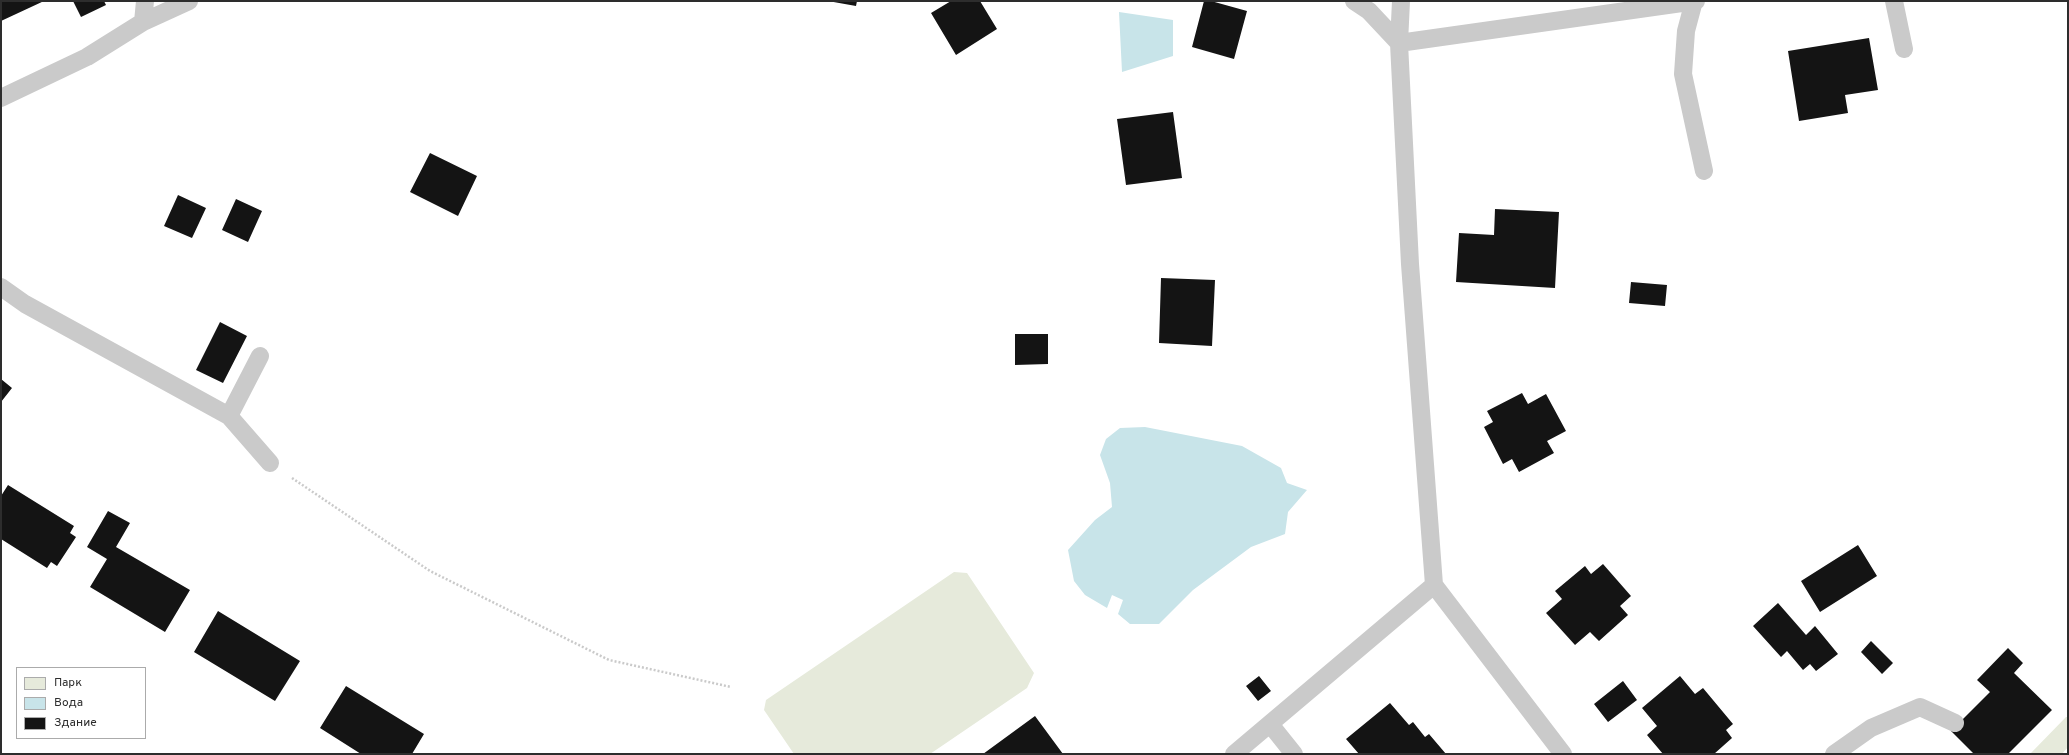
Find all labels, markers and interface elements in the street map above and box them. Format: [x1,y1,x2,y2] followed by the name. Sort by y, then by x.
[16,667,146,739] legend
[54,675,82,691] text: Парк
[54,695,83,711] text: Вода
[54,715,97,731] text: Здание

